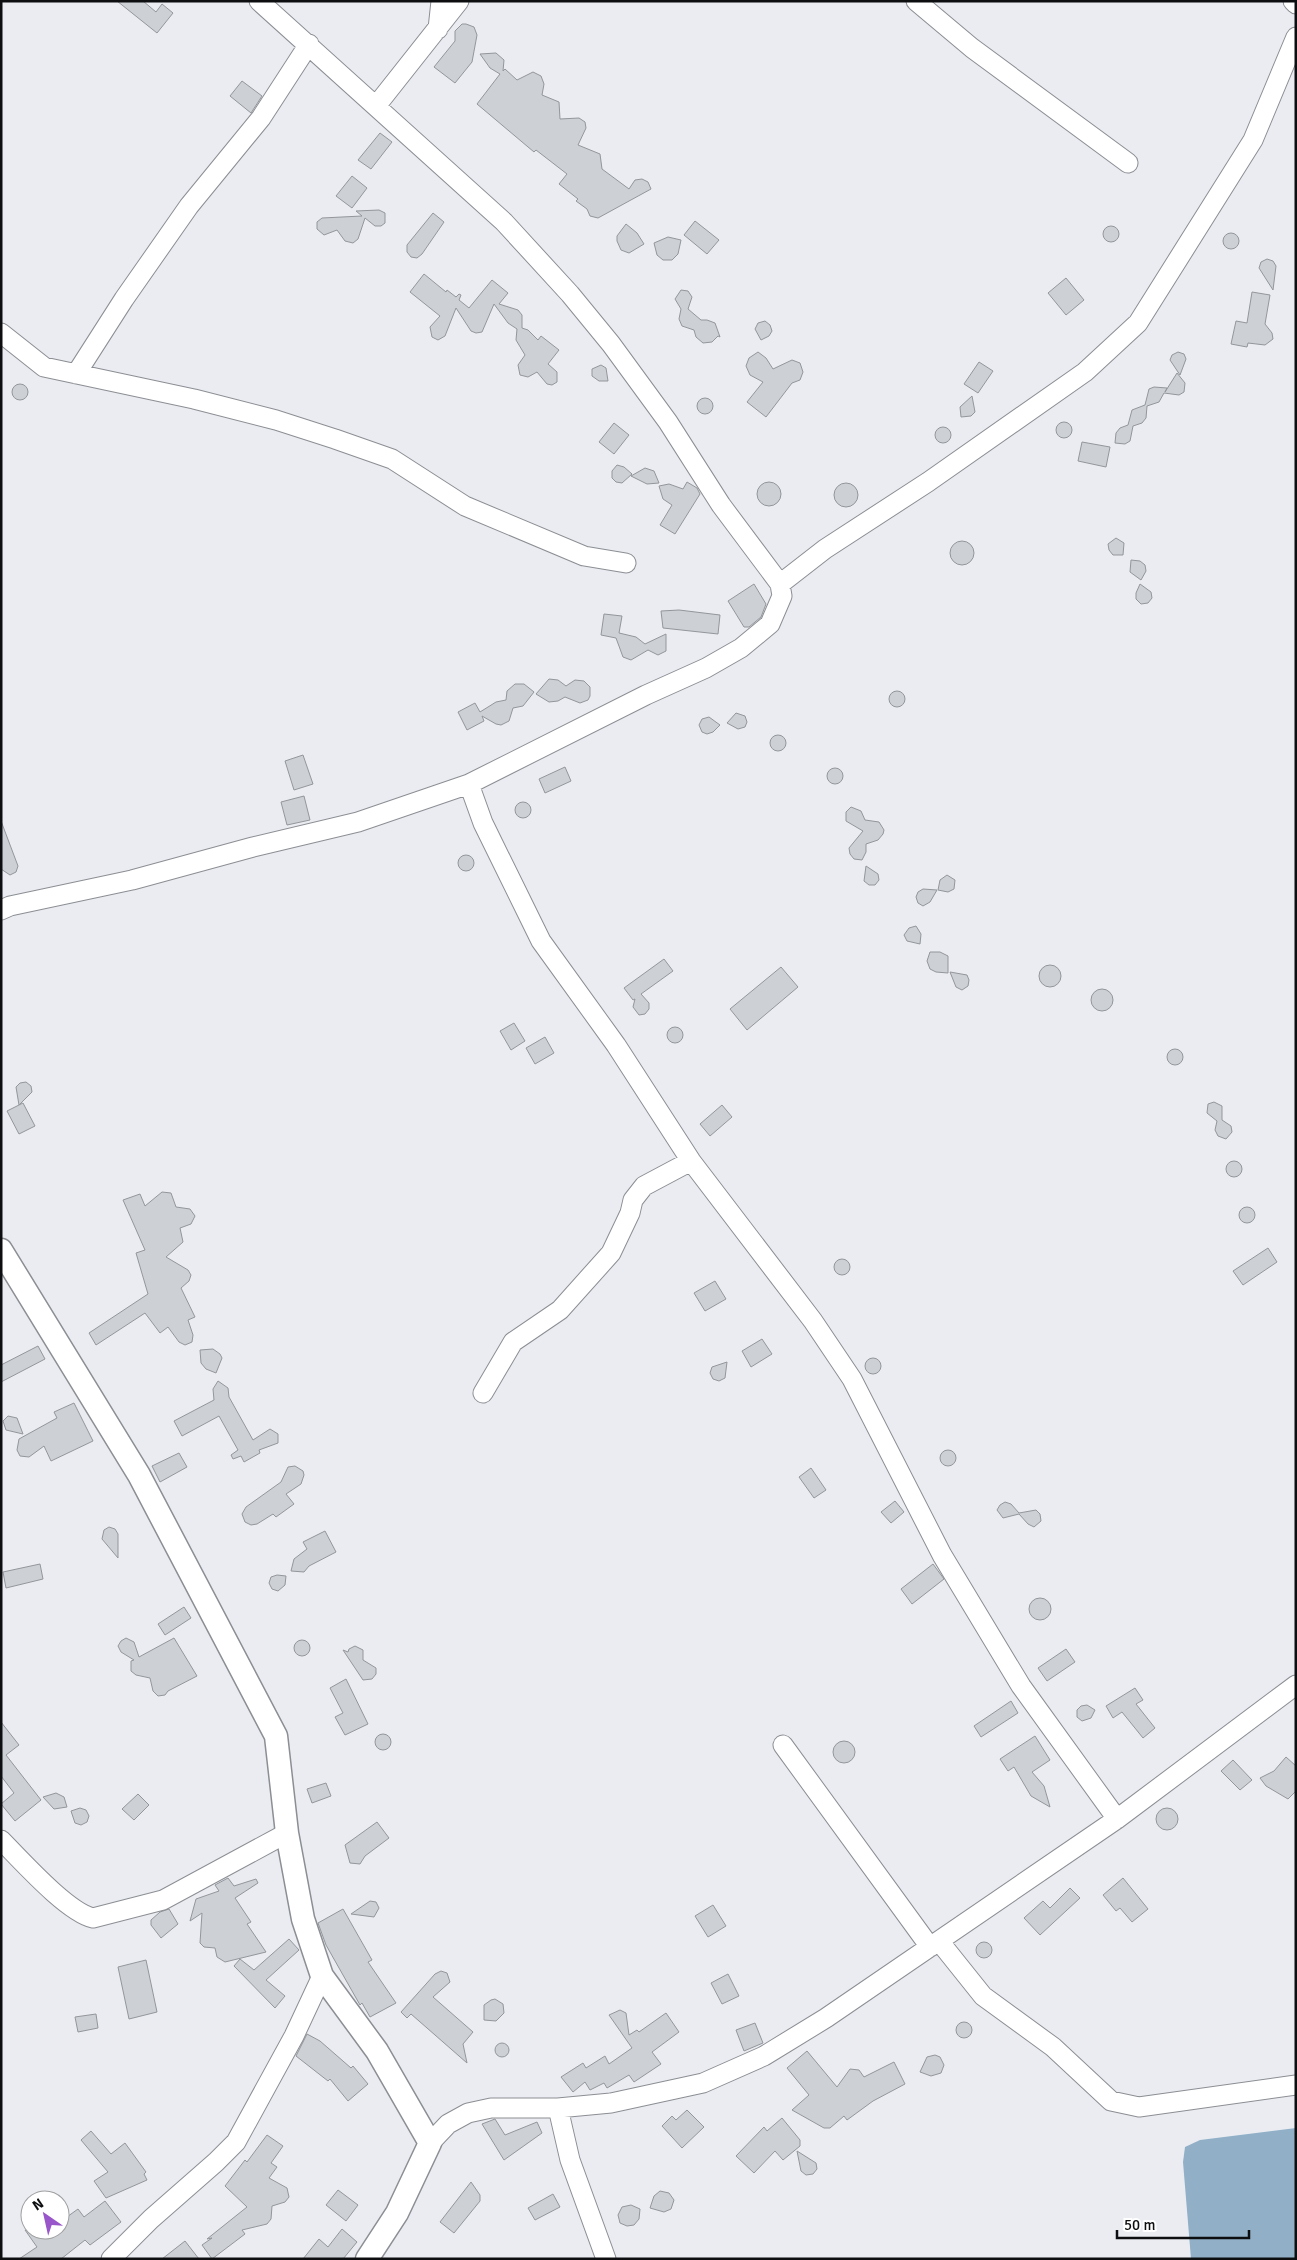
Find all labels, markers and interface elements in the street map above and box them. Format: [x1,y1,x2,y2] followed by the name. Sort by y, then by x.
[20,2190,70,2240] north arrow
[29,2195,47,2214] text: N
[1117,2208,1250,2240] scale bar
[1124,2216,1155,2234] text: 50 m

